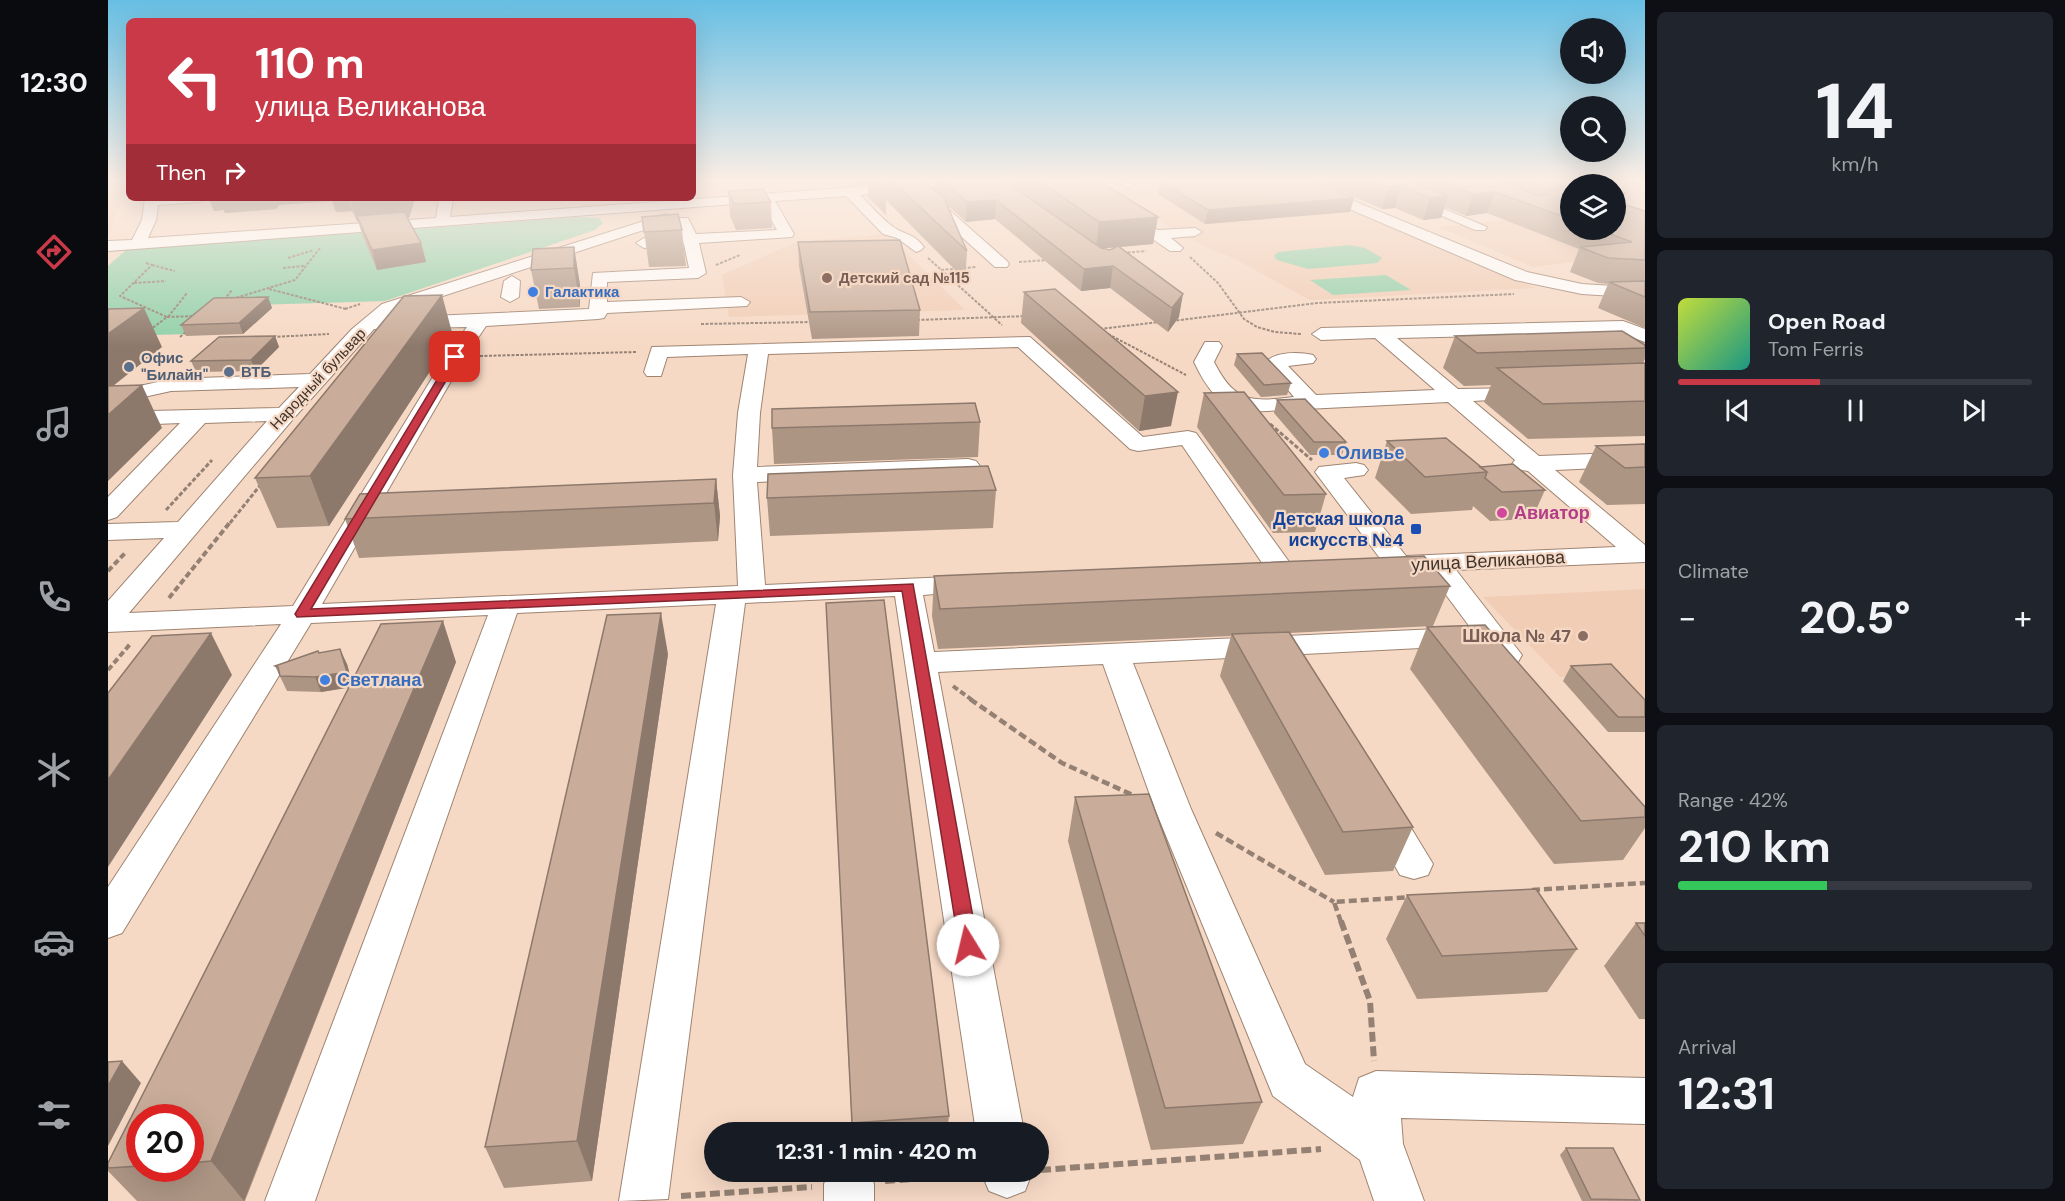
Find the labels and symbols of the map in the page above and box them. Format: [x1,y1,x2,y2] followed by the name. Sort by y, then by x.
[839,268,970,288] place label: Детский сад №115
[820,271,834,285] marker: Детский сад №115
[545,282,620,302] place label: Галактика
[526,285,540,299] marker: Галактика
[266,324,370,434] street label: Народный бульвар
[429,331,480,382] pin
[141,348,208,385] place label: Офис "Билайн"
[122,360,136,374] marker: Офис "Билайн"
[241,362,271,382] place label: ВТБ
[222,365,236,379] marker: ВТБ
[1336,441,1404,465] place label: Оливье
[1317,446,1331,460] marker: Оливье
[1514,501,1590,525] place label: Авиатор
[1495,506,1509,520] marker: Авиатор
[1273,507,1405,552] place label: Детская школа искусств №4
[1409,522,1423,536] marker: Детская школа искусств №4
[1411,545,1566,577] street label: улица Великанова
[1462,624,1571,648] place label: Школа № 47
[1576,629,1590,643] marker: Школа № 47
[337,668,422,692] place label: Светлана
[318,673,332,687] marker: Светлана
[936,913,1000,977] position arrow
[126,1104,204,1182] speed limit sign: 20

